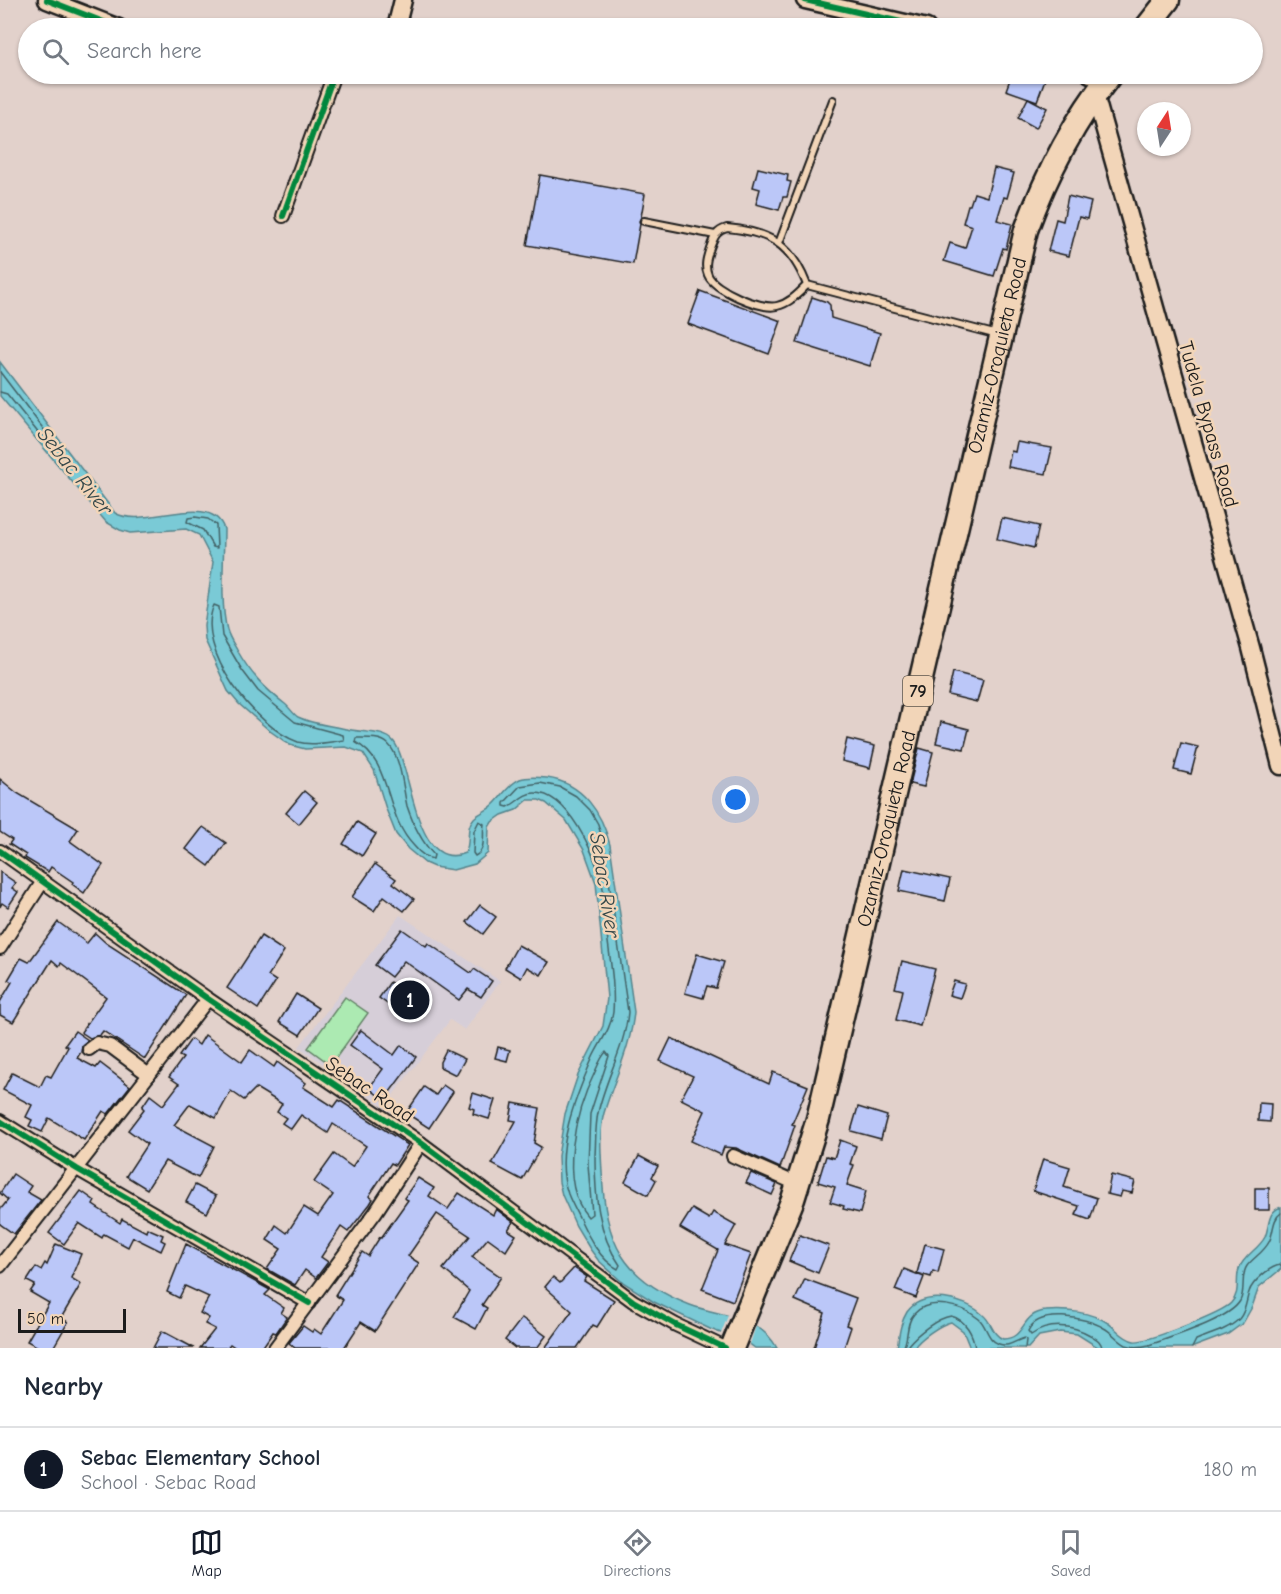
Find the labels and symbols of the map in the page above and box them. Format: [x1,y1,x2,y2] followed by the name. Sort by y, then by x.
[1137,102,1191,156] north arrow
[963,255,1031,456] street label: Ozamiz-Oroquieta Road
[1174,339,1243,510] street label: Tudela Bypass Road
[32,422,119,521] water label: Sebac River
[903,676,933,706] road number: 79
[852,728,920,929] street label: Ozamiz-Oroquieta Road
[721,785,750,814] your location
[585,831,625,941] water label: Sebac River
[390,978,430,1022] pin: 1
[321,1051,418,1127] street label: Sebac Road
[18,1306,126,1334] scale bar

